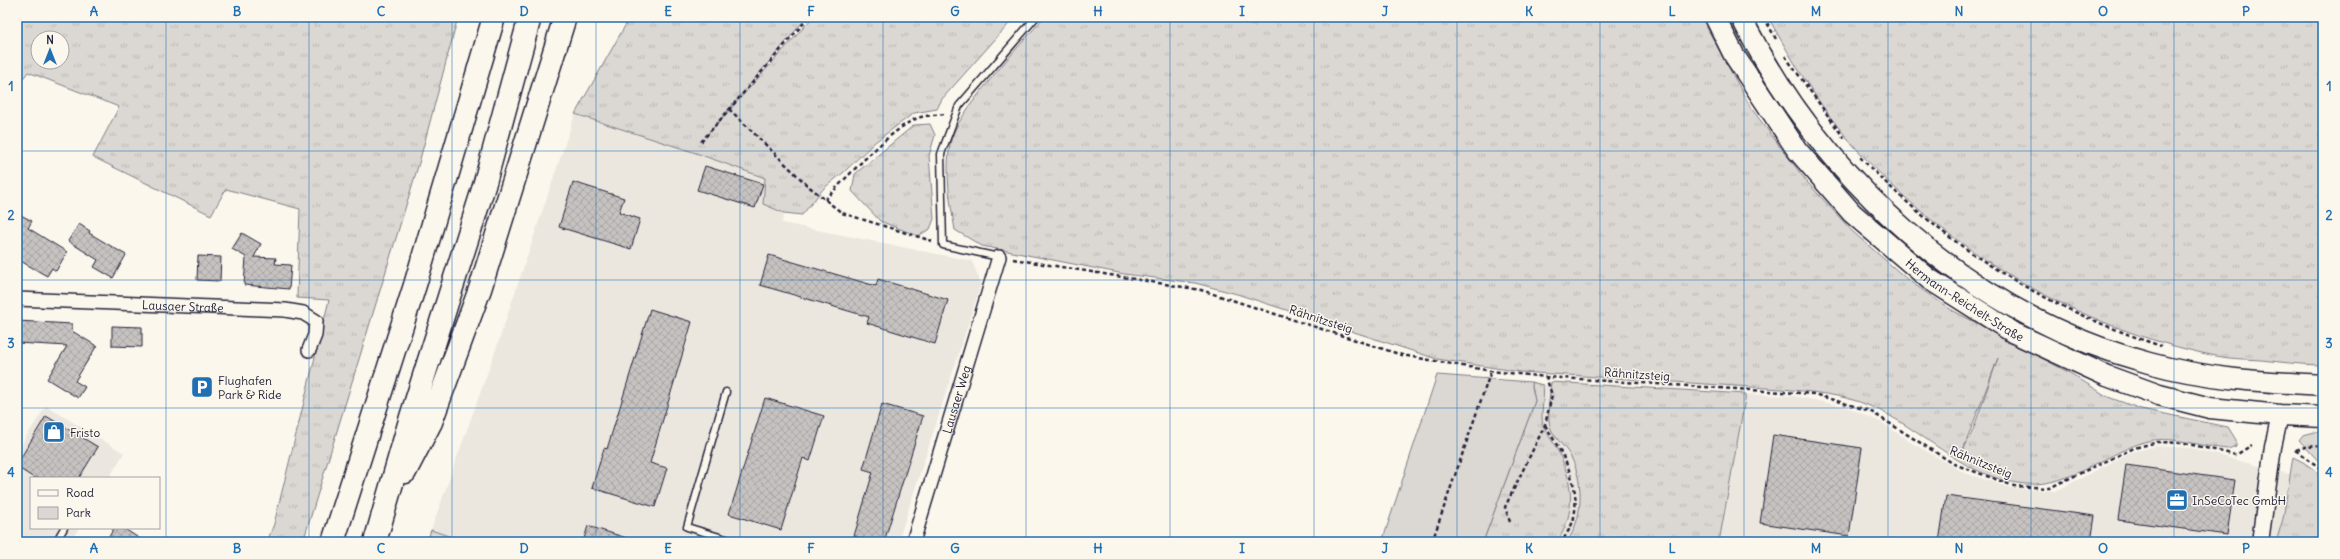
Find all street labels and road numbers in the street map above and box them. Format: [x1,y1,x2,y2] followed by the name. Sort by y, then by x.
[1903,255,2026,344] street label: Hermann-Reichelt-Straße
[142,297,224,315] street label: Lausaer Straße
[1287,302,1355,336] street label: Rähnitzsteig
[939,363,973,435] street label: Lausaer Weg
[1604,364,1670,384] street label: Rähnitzsteig
[1948,443,2014,481] street label: Rähnitzsteig

